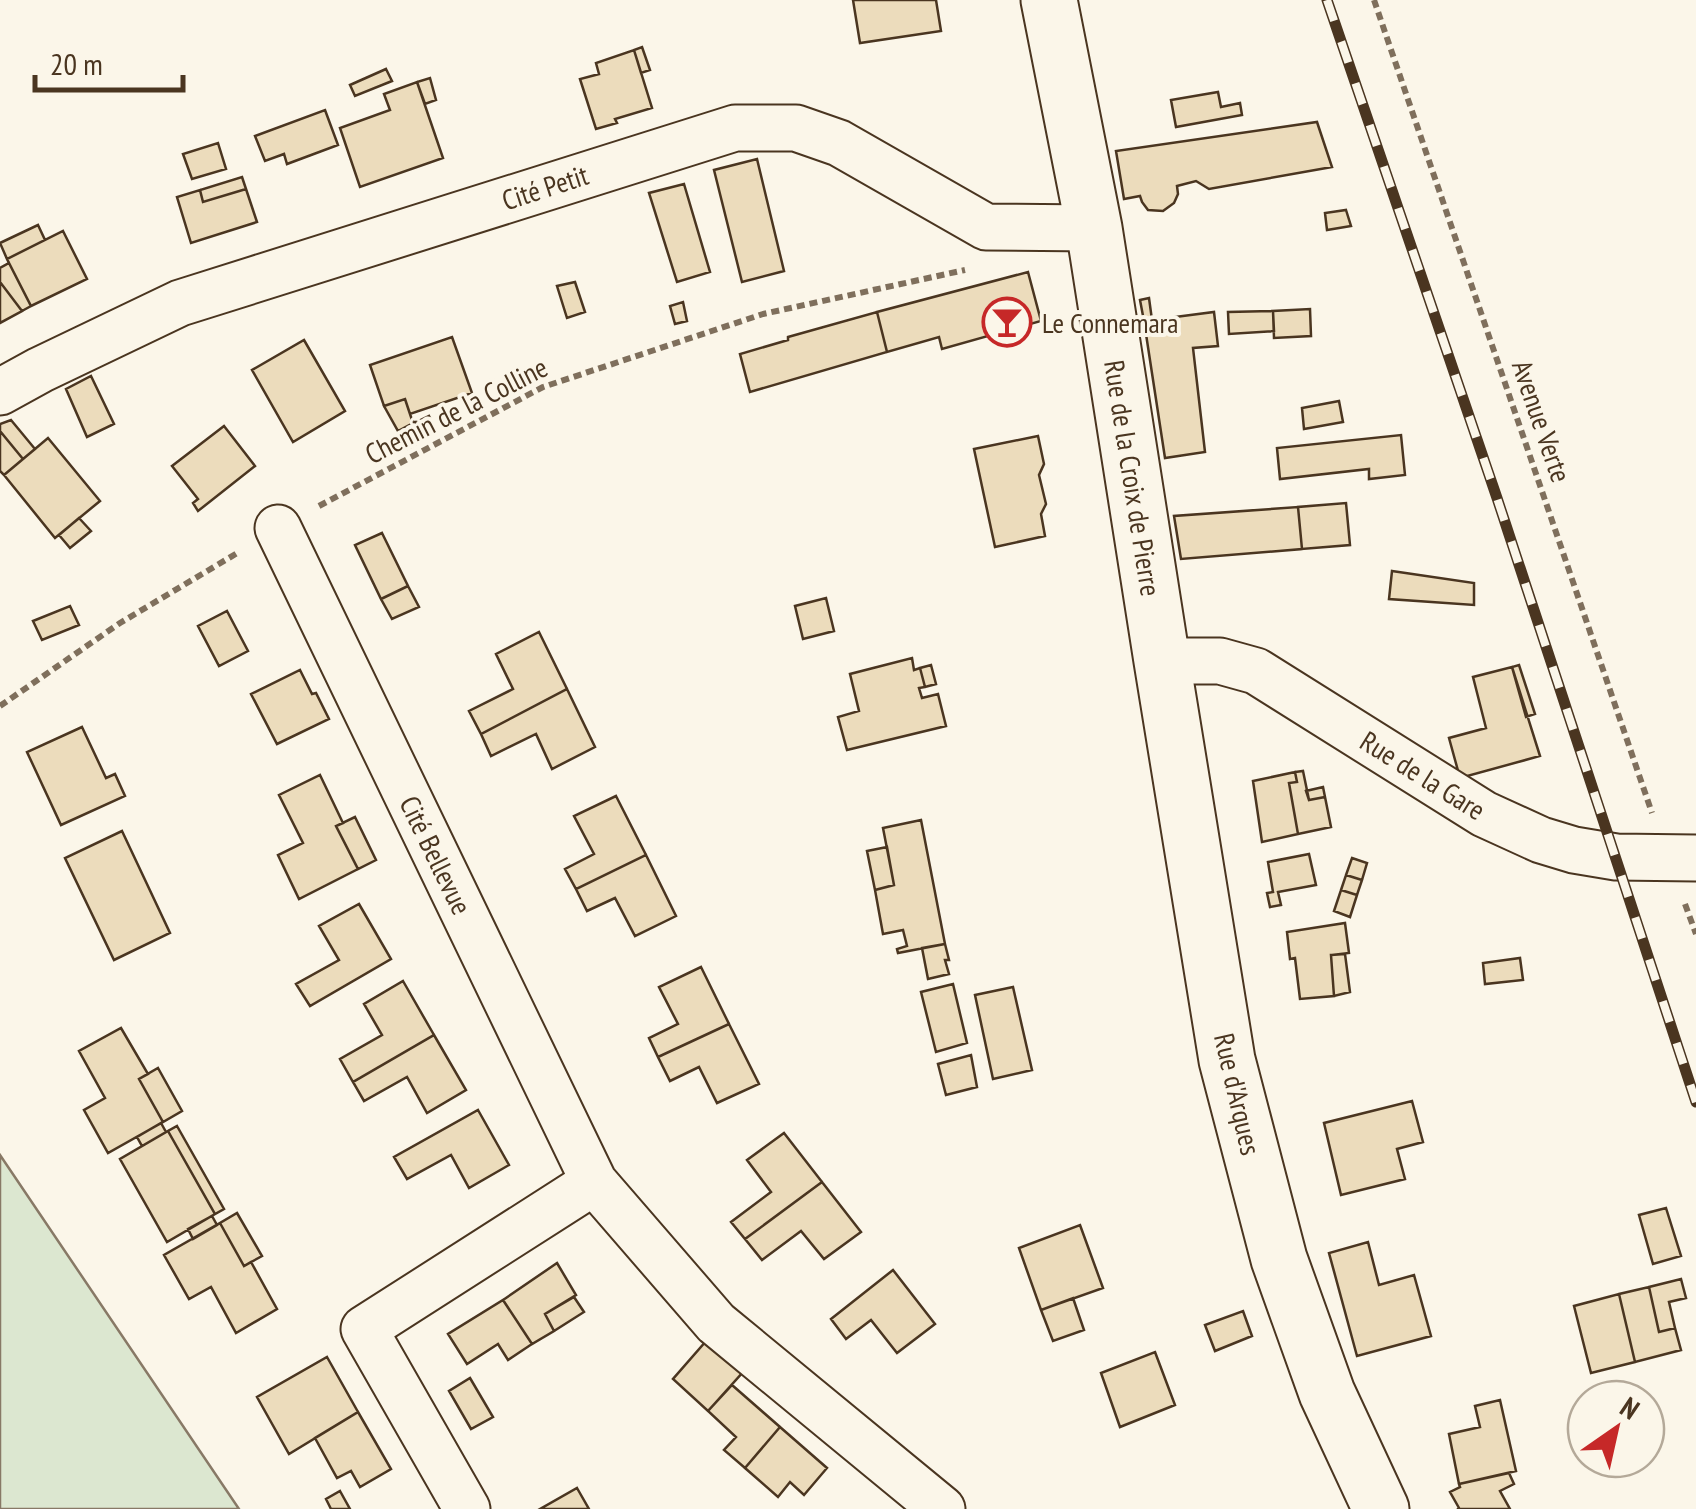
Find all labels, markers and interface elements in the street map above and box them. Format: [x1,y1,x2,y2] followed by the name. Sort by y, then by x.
[35,30,182,92] scale bar
[50,44,103,83] text: 20 m
[497,156,593,218] street label: Cité Petit
[981,296,1033,348] bar icon: Le Connemara
[1042,304,1178,341] place label: Le Connemara
[359,348,553,472] street label: Chemin de la Colline
[1504,355,1580,487] street label: Avenue Verte
[1096,357,1170,599] street label: Rue de la Croix de Pierre
[1354,722,1492,828] street label: Rue de la Gare
[391,790,481,920] street label: Cité Bellevue
[1206,1030,1270,1158] street label: Rue d'Arques
[1566,1379,1666,1479] north arrow
[1614,1388,1647,1427] text: N

